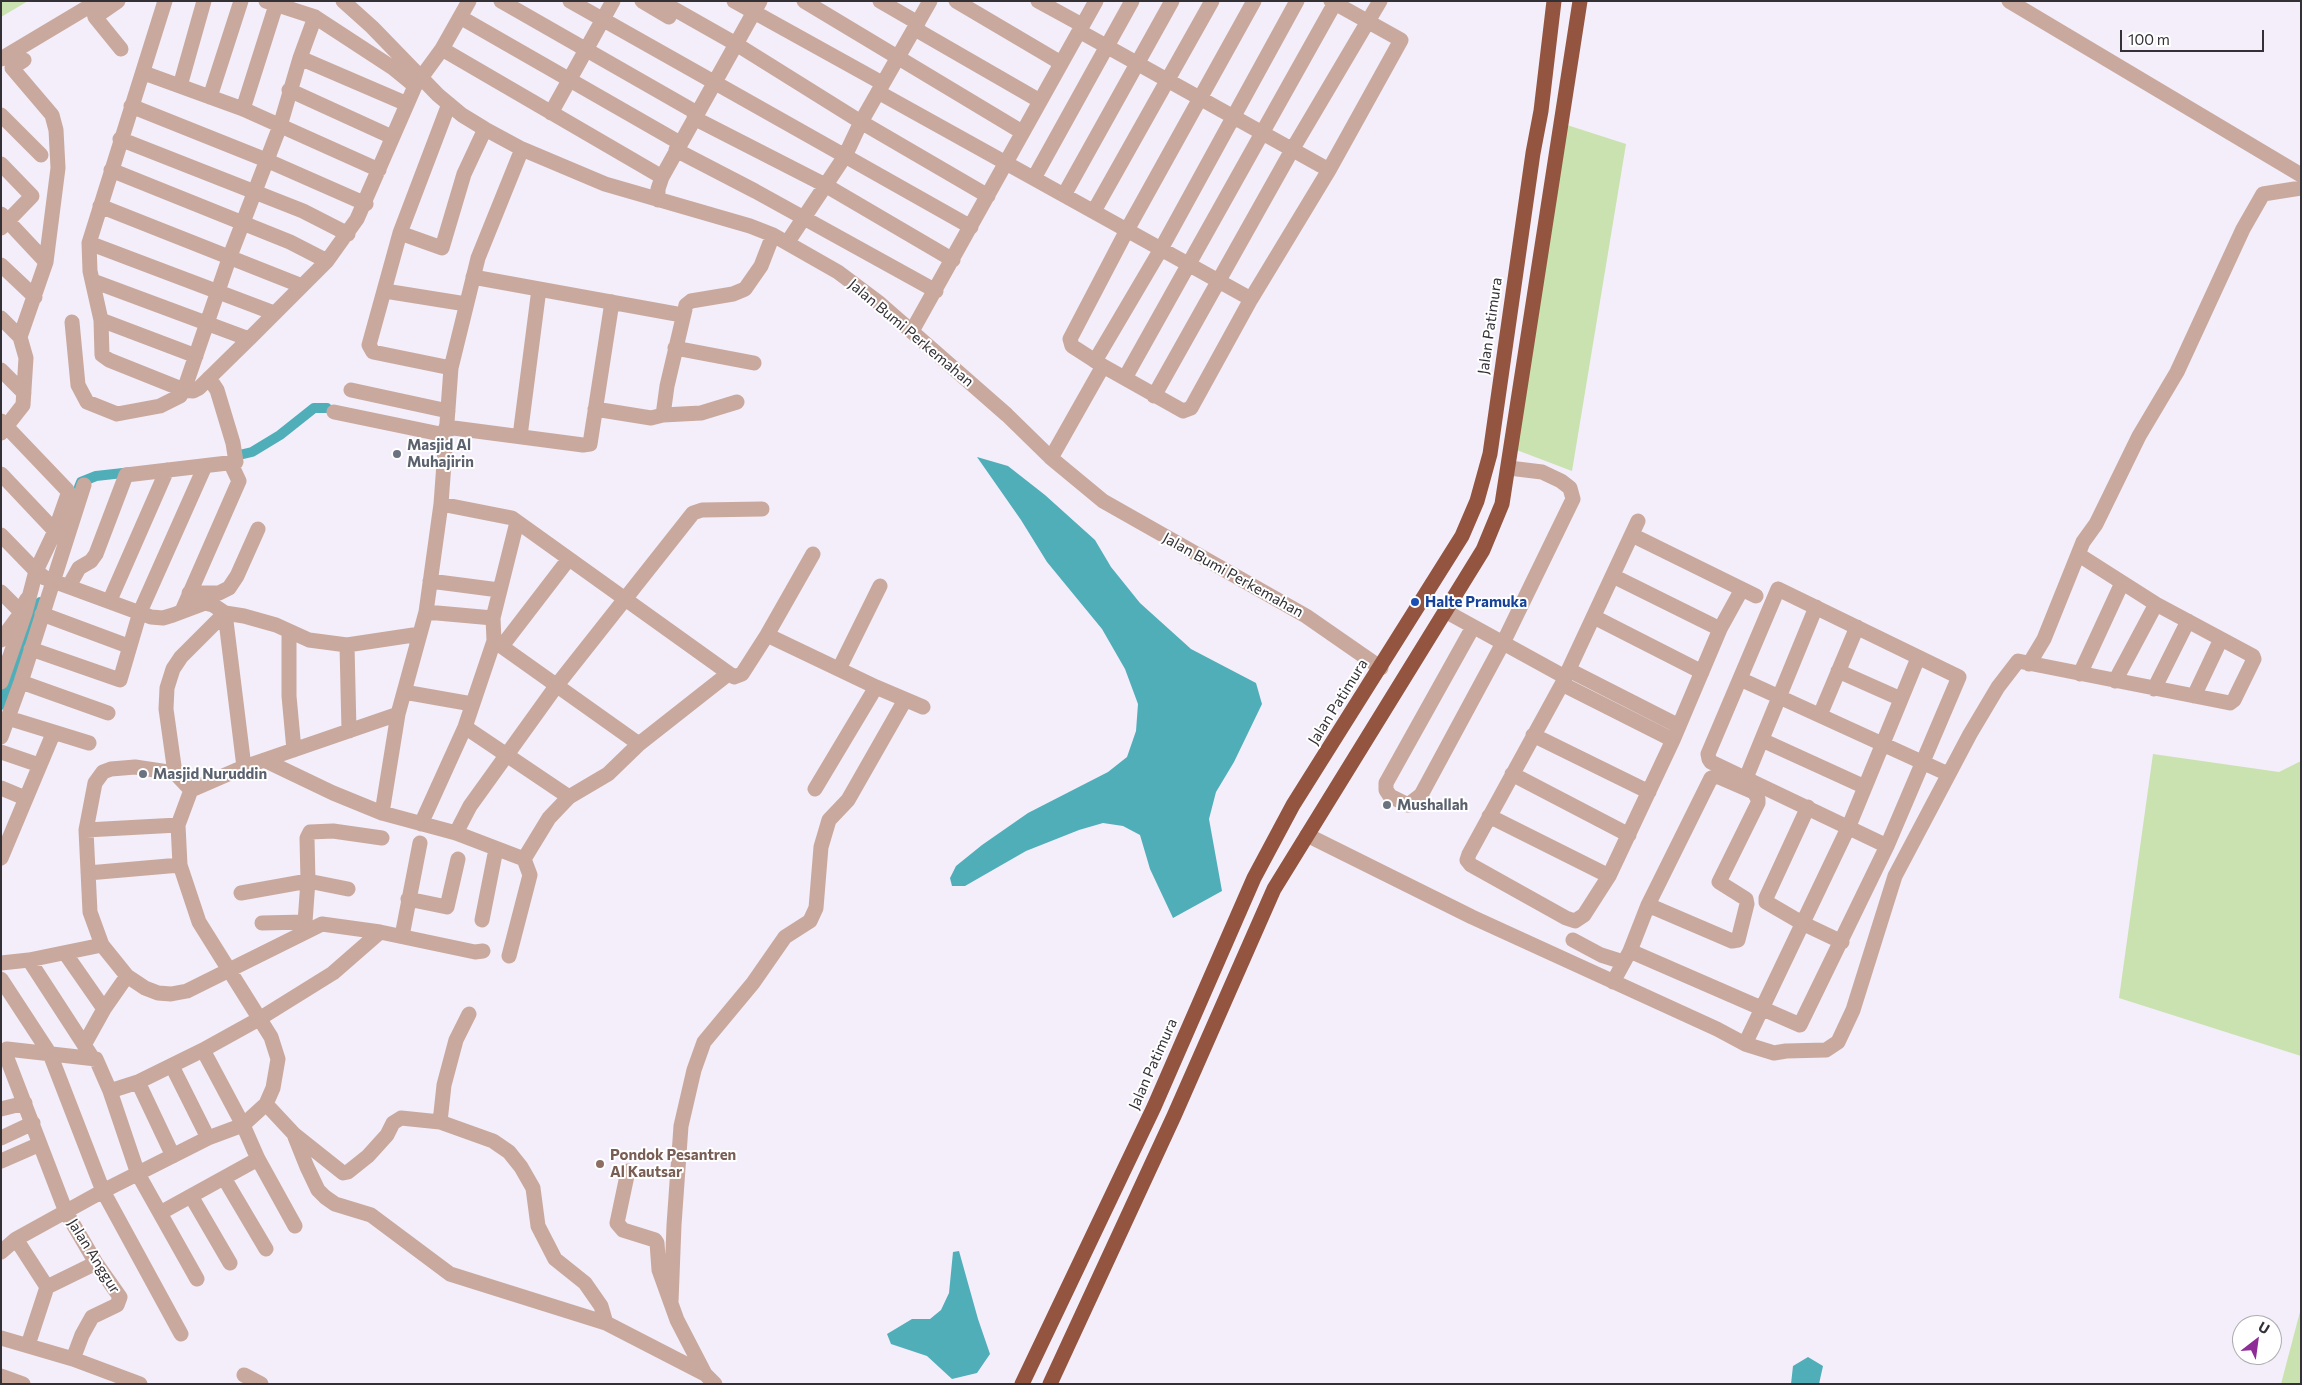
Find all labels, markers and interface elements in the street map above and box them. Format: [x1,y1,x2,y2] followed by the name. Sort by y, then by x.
[2122,20,2266,52] scale bar
[2128,30,2170,48] text: 100 m
[845,275,977,391] street label: Jalan Bumi Perkemahan
[1474,276,1506,376] street label: Jalan Patimura
[407,436,474,471] place label: Masjid Al Muhajirin
[391,448,403,460] marker: Masjid Al Muhajirin
[1160,529,1306,621] street label: Jalan Bumi Perkemahan
[1425,593,1527,611] place label: Halte Pramuka
[1409,596,1421,608] marker: Halte Pramuka
[1304,656,1372,748] street label: Jalan Patimura
[153,765,267,783] place label: Masjid Nuruddin
[137,768,149,780] marker: Masjid Nuruddin
[1397,796,1468,814] place label: Mushallah
[1381,799,1393,811] marker: Mushallah
[1125,1016,1181,1112] street label: Jalan Patimura
[610,1146,736,1181] place label: Pondok Pesantren Al Kautsar
[594,1158,606,1170] marker: Pondok Pesantren Al Kautsar
[64,1215,124,1297] street label: Jalan Anggur
[2232,1315,2282,1365] north arrow
[2256,1318,2273,1337] text: U

